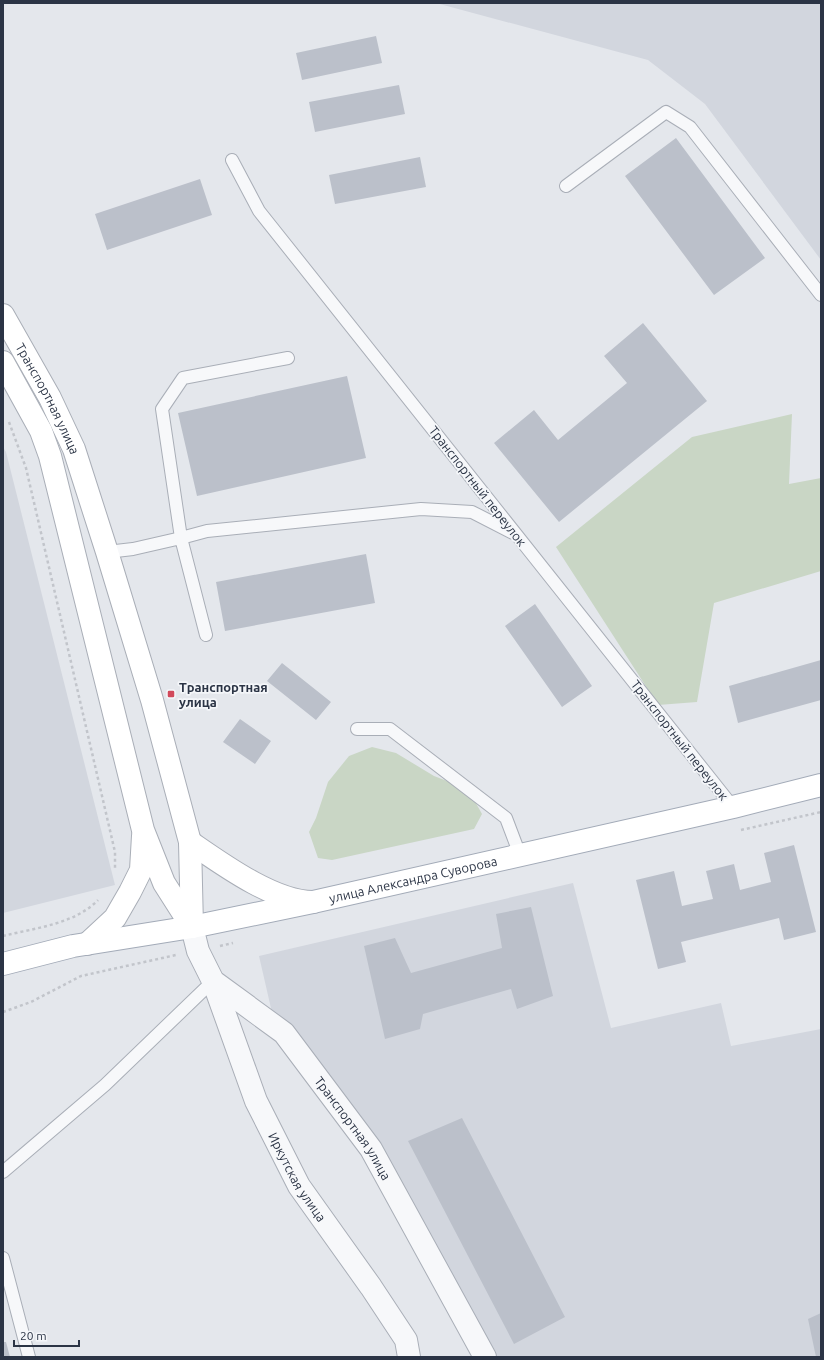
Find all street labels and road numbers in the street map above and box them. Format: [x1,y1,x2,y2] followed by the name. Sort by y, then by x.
[13,341,82,456] street label: Транспортная улица
[427,423,529,549] street label: Транспортный переулок
[629,677,731,803] street label: Транспортный переулок
[328,854,499,905] street label: улица Александра Суворова
[312,1074,394,1182] street label: Транспортная улица
[266,1130,329,1224] street label: Иркутская улица

